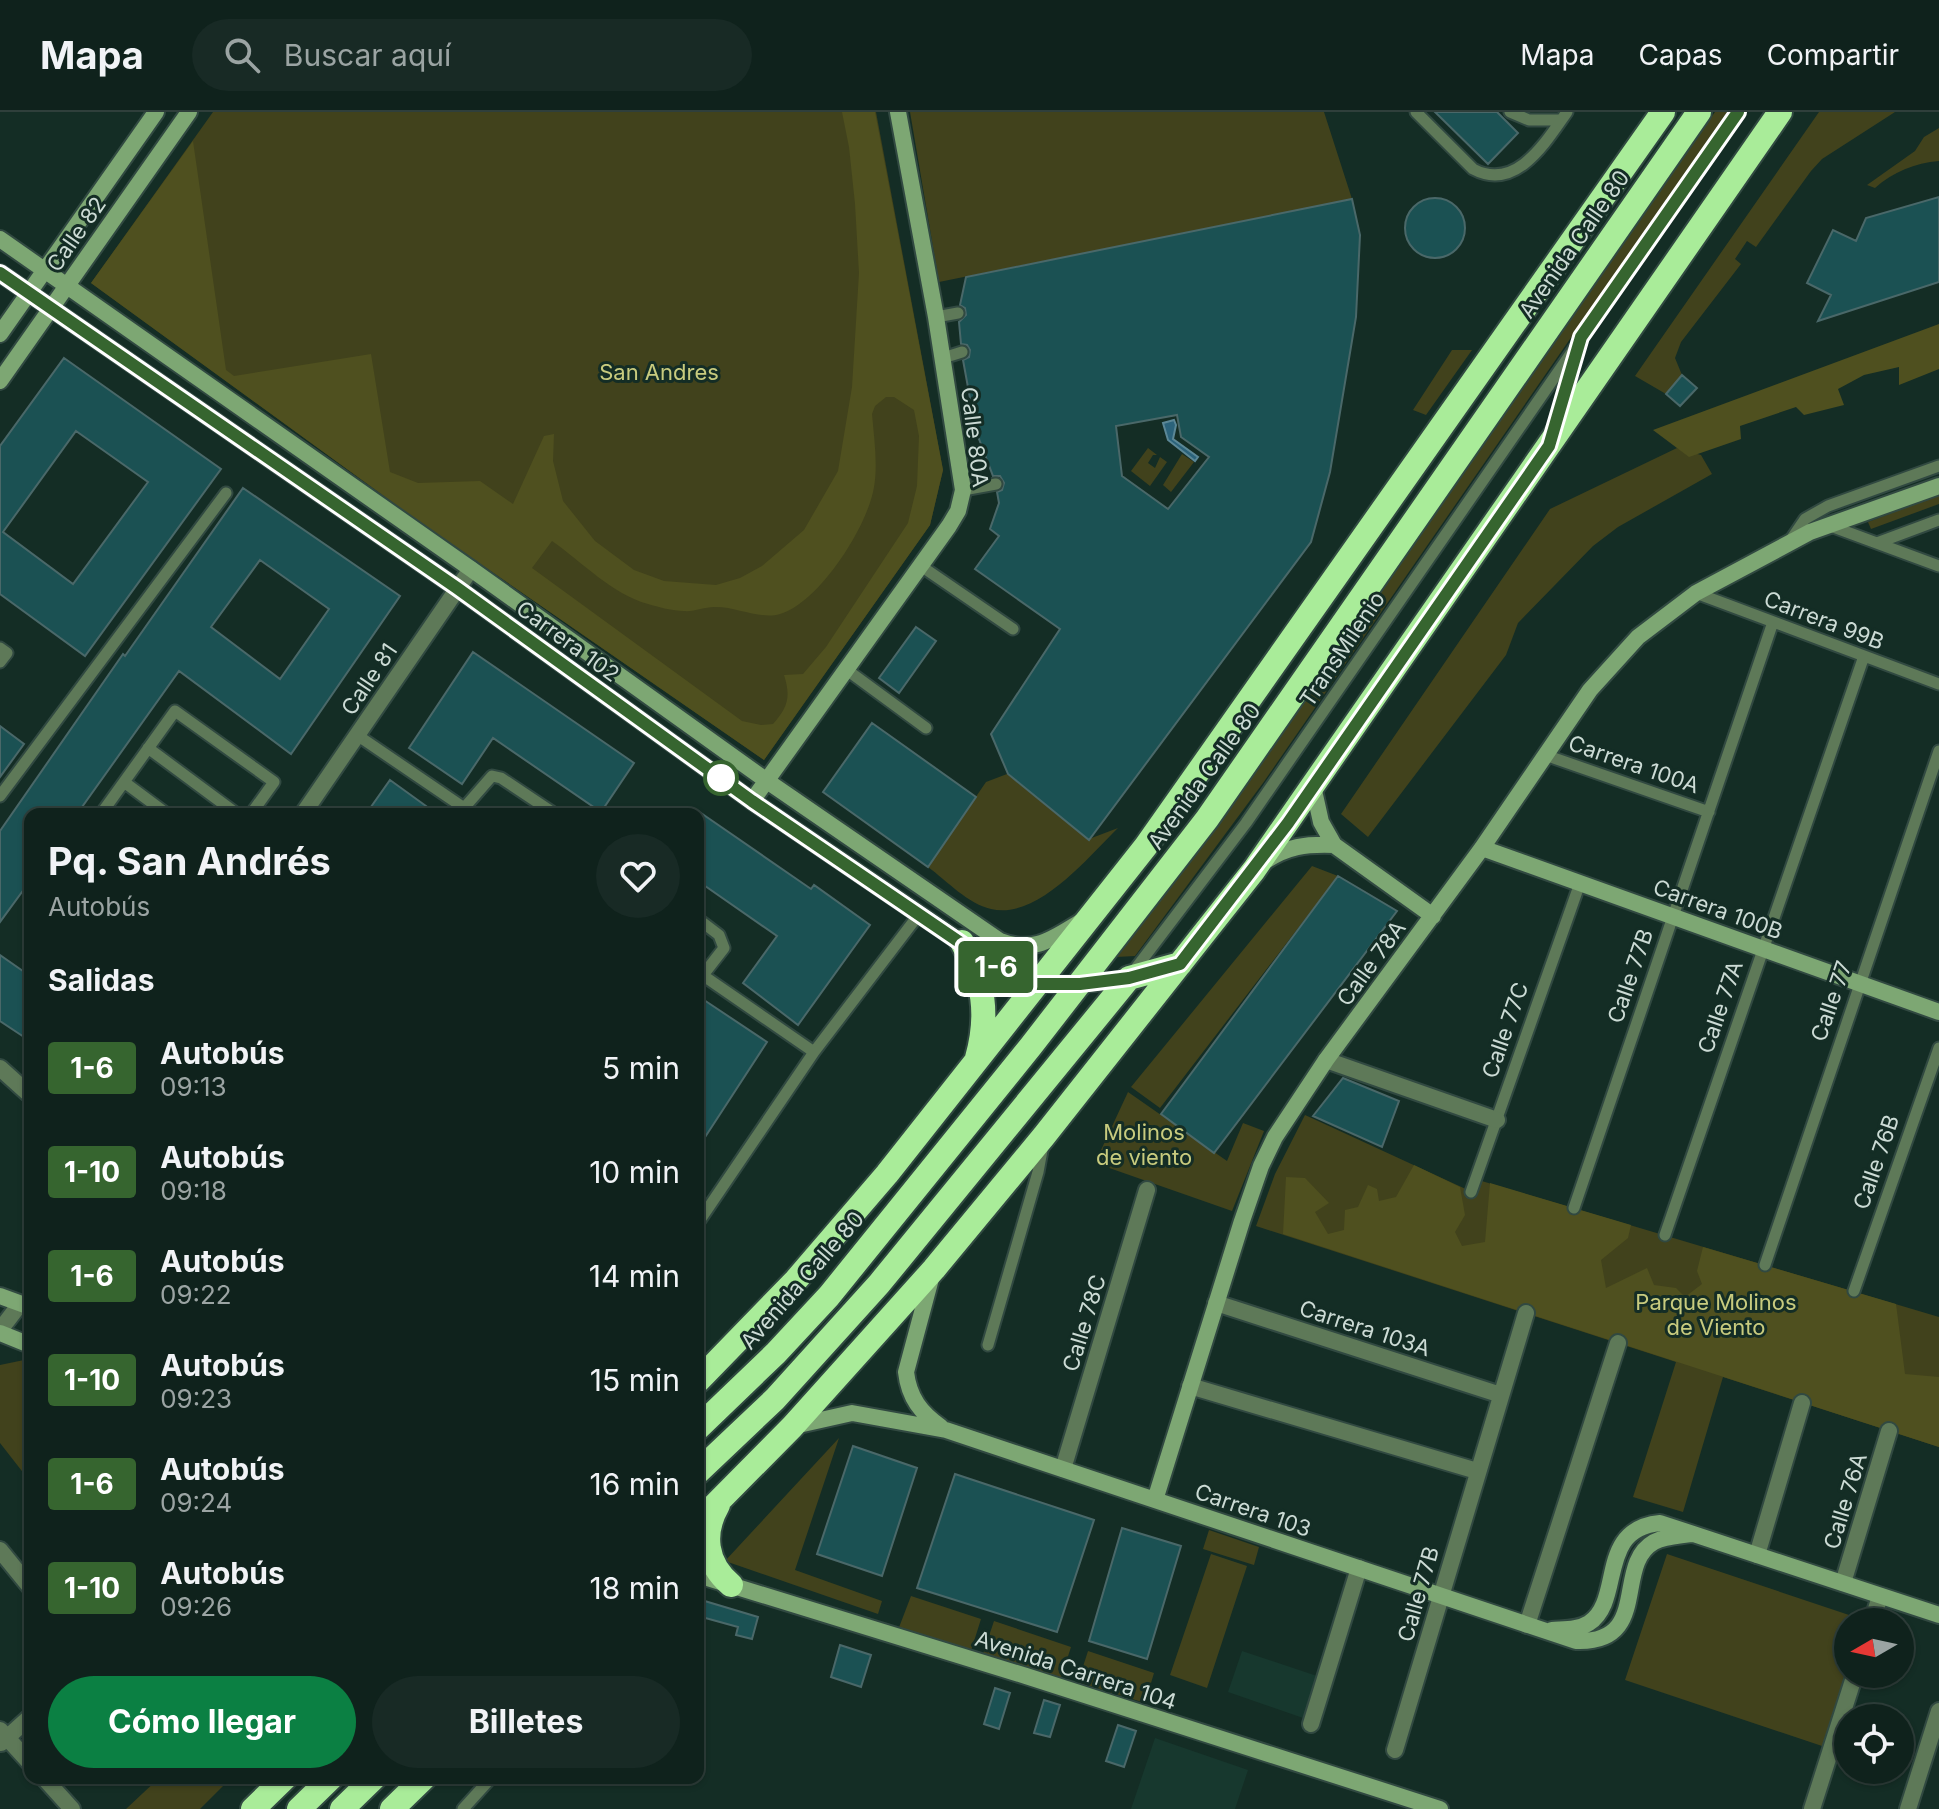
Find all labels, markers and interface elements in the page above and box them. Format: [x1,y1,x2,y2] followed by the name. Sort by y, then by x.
[192,19,752,91] search box
[40,32,144,78] text: Mapa
[220,33,264,77] icon: search
[284,37,451,73] text: Buscar aquí
[1520,38,1595,72] text: Mapa
[1639,38,1723,72] text: Capas
[1767,38,1899,72] text: Compartir
[1513,165,1635,323] street label: Avenida Calle 80
[41,192,111,276] street label: Calle 82
[599,359,719,385] park label: San Andres
[956,385,994,489] street label: Calle 80A
[1760,585,1888,655] street label: Carrera 99B
[1294,587,1390,711] street label: TransMilenio
[511,595,625,687] street label: Carrera 102
[336,638,402,720] street label: Calle 81
[1142,698,1266,854] street label: Avenida Calle 80
[1565,729,1703,799] street label: Carrera 100A
[704,761,738,795] unlabelled marker
[596,834,680,918] button: heart
[48,838,331,884] text: Pq. San Andrés
[1650,874,1786,944] street label: Carrera 100B
[48,891,150,922] text: Autobús
[1331,915,1411,1011] street label: Calle 78A
[1602,926,1658,1026] street label: Calle 77B
[950,941,1042,993] line badge: 1-6
[974,950,1018,984] text: 1-6
[1692,957,1748,1057] street label: Calle 77A
[1805,957,1857,1045] street label: Calle 77
[48,962,154,998] text: Salidas
[1477,979,1533,1081] street label: Calle 77C
[160,1035,285,1071] text: Autobús
[602,1050,680,1086] text: 5 min
[70,1051,114,1085] text: 1-6
[160,1071,227,1102] text: 09:13
[1848,1111,1904,1213] street label: Calle 76B
[1096,1119,1192,1170] park label: Molinos de viento
[160,1139,285,1175] text: Autobús
[589,1154,680,1190] text: 10 min
[64,1155,120,1189] text: 1-10
[160,1175,227,1206] text: 09:18
[735,1206,869,1354] street label: Avenida Calle 80
[160,1243,285,1279] text: Autobús
[589,1258,680,1294] text: 14 min
[70,1259,114,1293] text: 1-6
[1057,1271,1111,1375] street label: Calle 78C
[160,1279,232,1310] text: 09:22
[1635,1289,1797,1340] park label: Parque Molinos de Viento
[1296,1295,1434,1361] street label: Carrera 103A
[160,1347,285,1383] text: Autobús
[590,1362,680,1398] text: 15 min
[64,1363,120,1397] text: 1-10
[160,1383,232,1414] text: 09:23
[1818,1450,1872,1552] street label: Calle 76A
[160,1451,285,1487] text: Autobús
[589,1466,680,1502] text: 16 min
[70,1467,114,1501] text: 1-6
[1192,1478,1314,1542] street label: Carrera 103
[160,1487,232,1518] text: 09:24
[1392,1543,1444,1645] street label: Calle 77B
[160,1555,285,1591] text: Autobús
[590,1570,680,1606] text: 18 min
[64,1571,120,1605] text: 1-10
[160,1591,232,1622] text: 09:26
[1834,1608,1914,1688] north arrow
[1834,1608,1914,1784] map controls
[972,1625,1180,1715] street label: Avenida Carrera 104
[48,1676,356,1768] button: Cómo llegar
[372,1676,680,1768] button: Billetes
[1834,1704,1914,1784] button: locate

